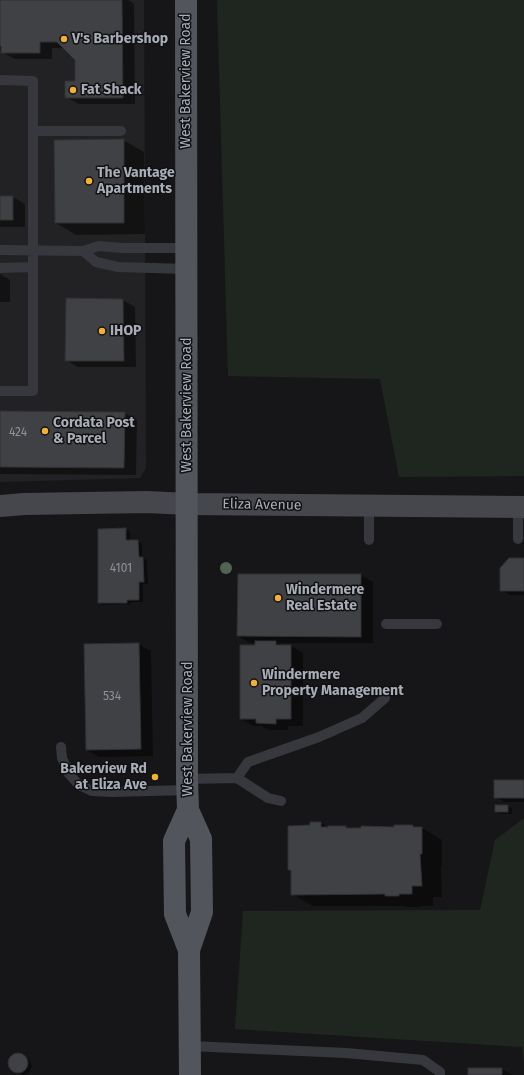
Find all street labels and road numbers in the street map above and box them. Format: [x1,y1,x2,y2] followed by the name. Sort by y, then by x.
[178,13,194,149] street label: West Bakerview Road
[179,337,195,473] street label: West Bakerview Road
[222,496,302,514] street label: Eliza Avenue
[180,661,196,797] street label: West Bakerview Road

